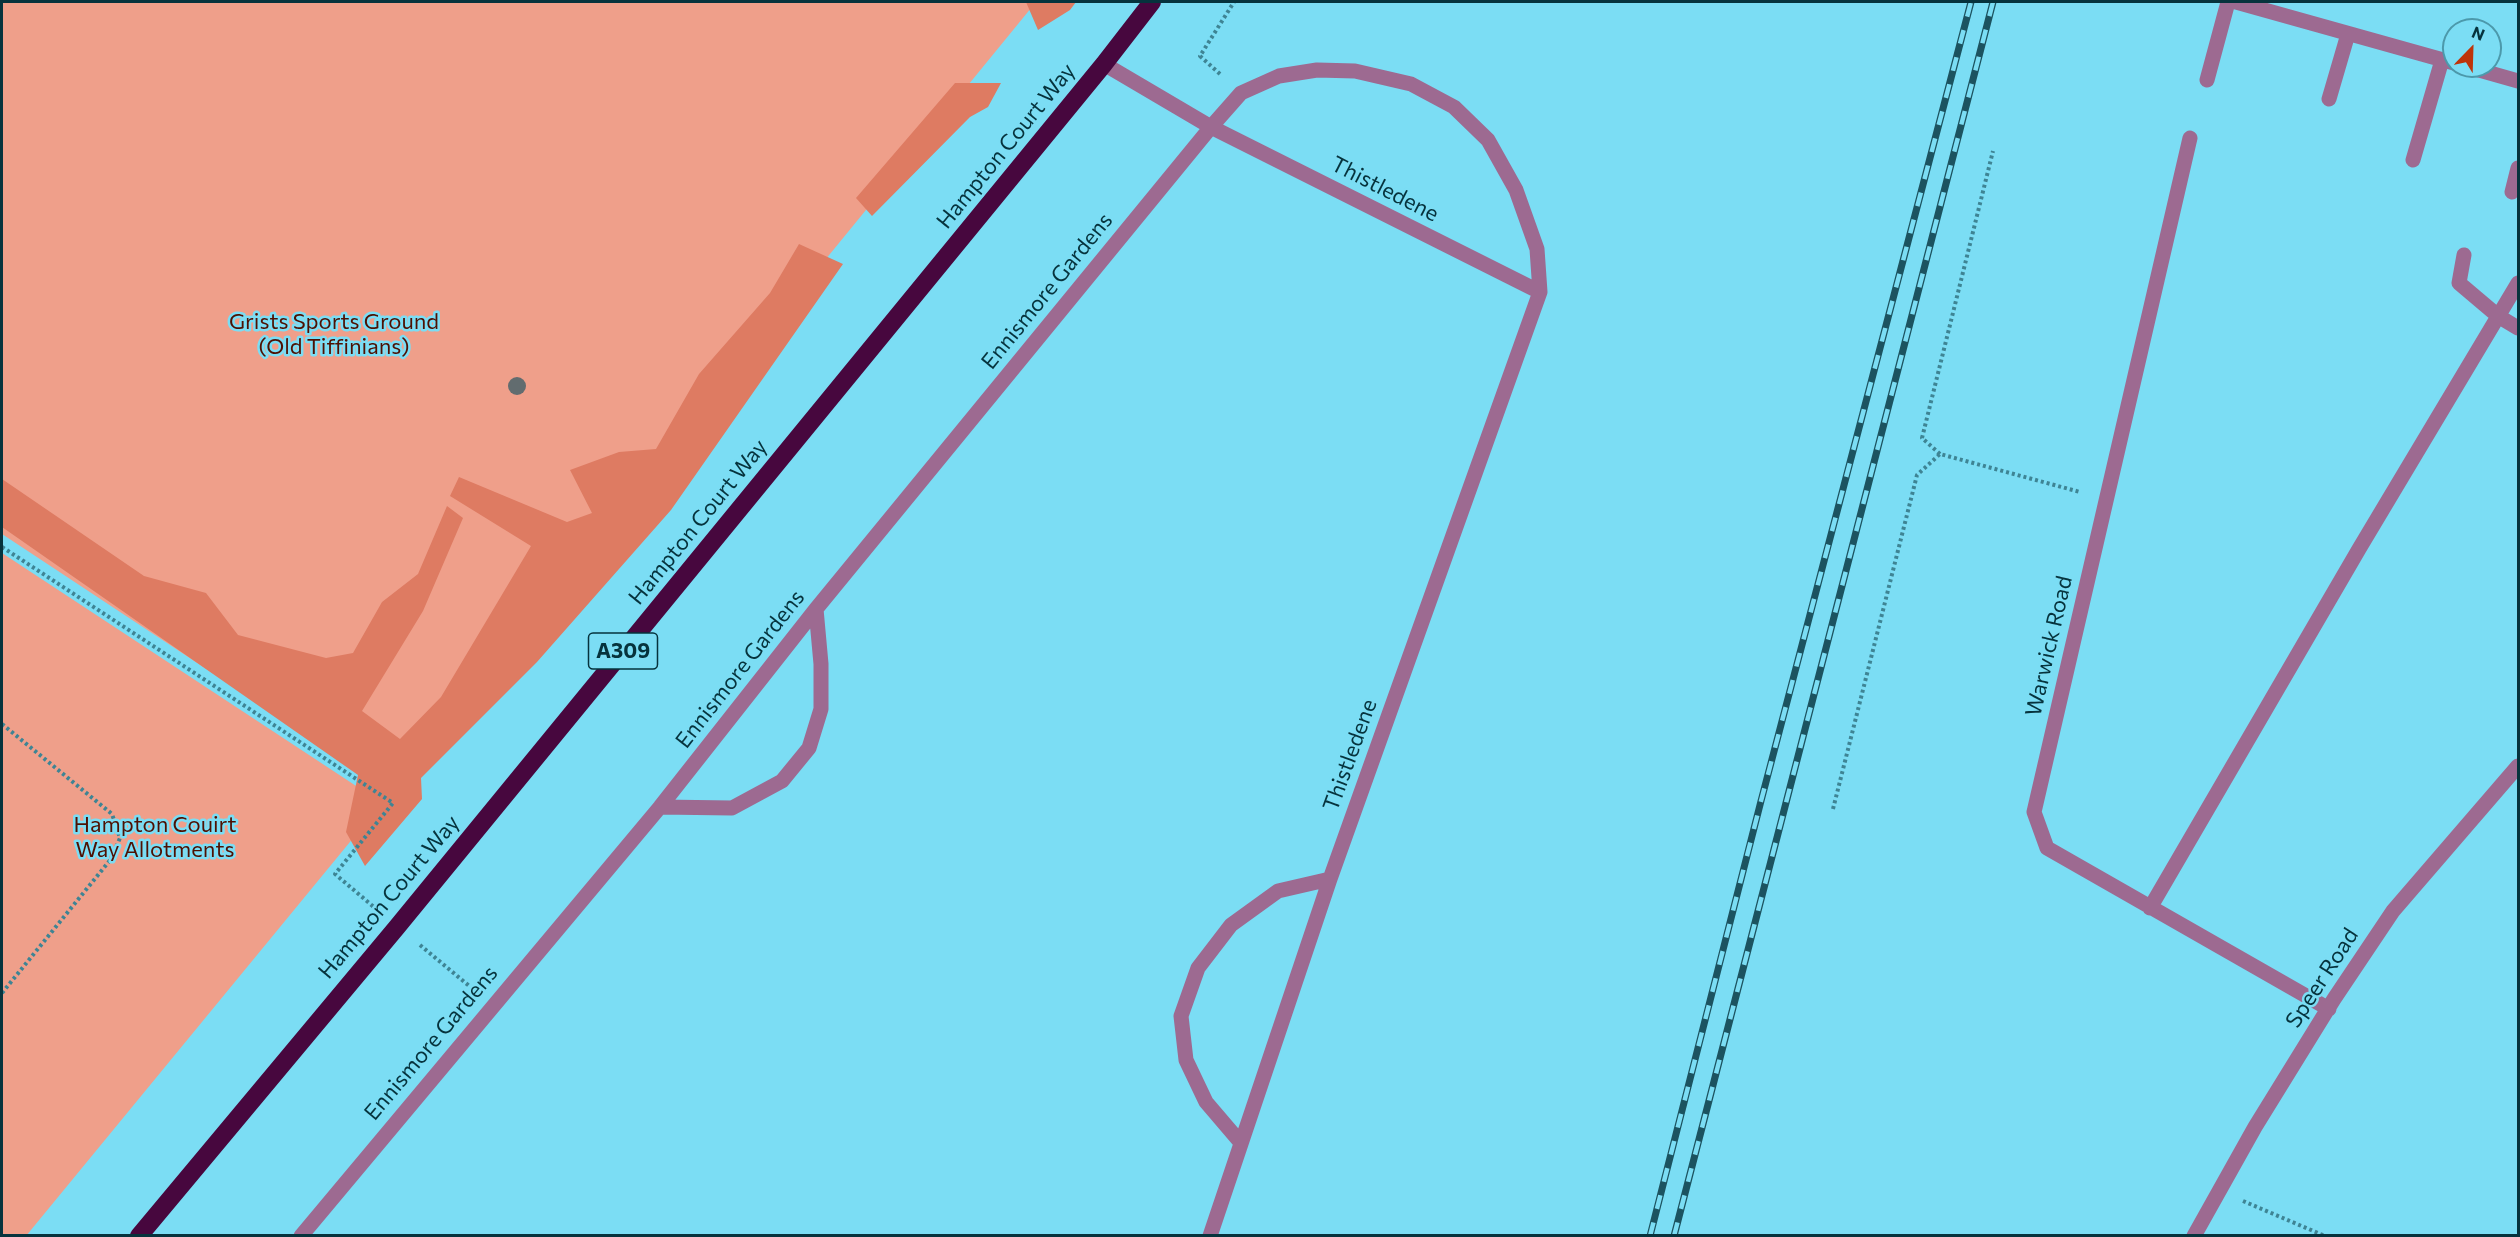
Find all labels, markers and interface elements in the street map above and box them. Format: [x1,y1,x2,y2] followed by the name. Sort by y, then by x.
[2442,18,2502,78] north arrow
[2469,22,2488,44] text: N
[931,58,1081,234] street label: Hampton Court Way
[1327,151,1443,227] street label: Thistledene
[976,208,1118,374] street label: Ennismore Gardens
[229,309,439,360] park label: Grists Sports Ground (Old Tiffinians)
[623,434,773,610] street label: Hampton Court Way
[2020,573,2078,719] street label: Warwick Road
[670,585,810,753] street label: Ennismore Gardens
[588,633,658,669] road number: A309
[1318,695,1382,815] street label: Thistledene
[313,810,465,984] street label: Hampton Court Way
[74,812,236,864] park label: Hampton Couirt Way Allotments
[2280,923,2364,1033] street label: Speer Road
[359,960,503,1126] street label: Ennismore Gardens

